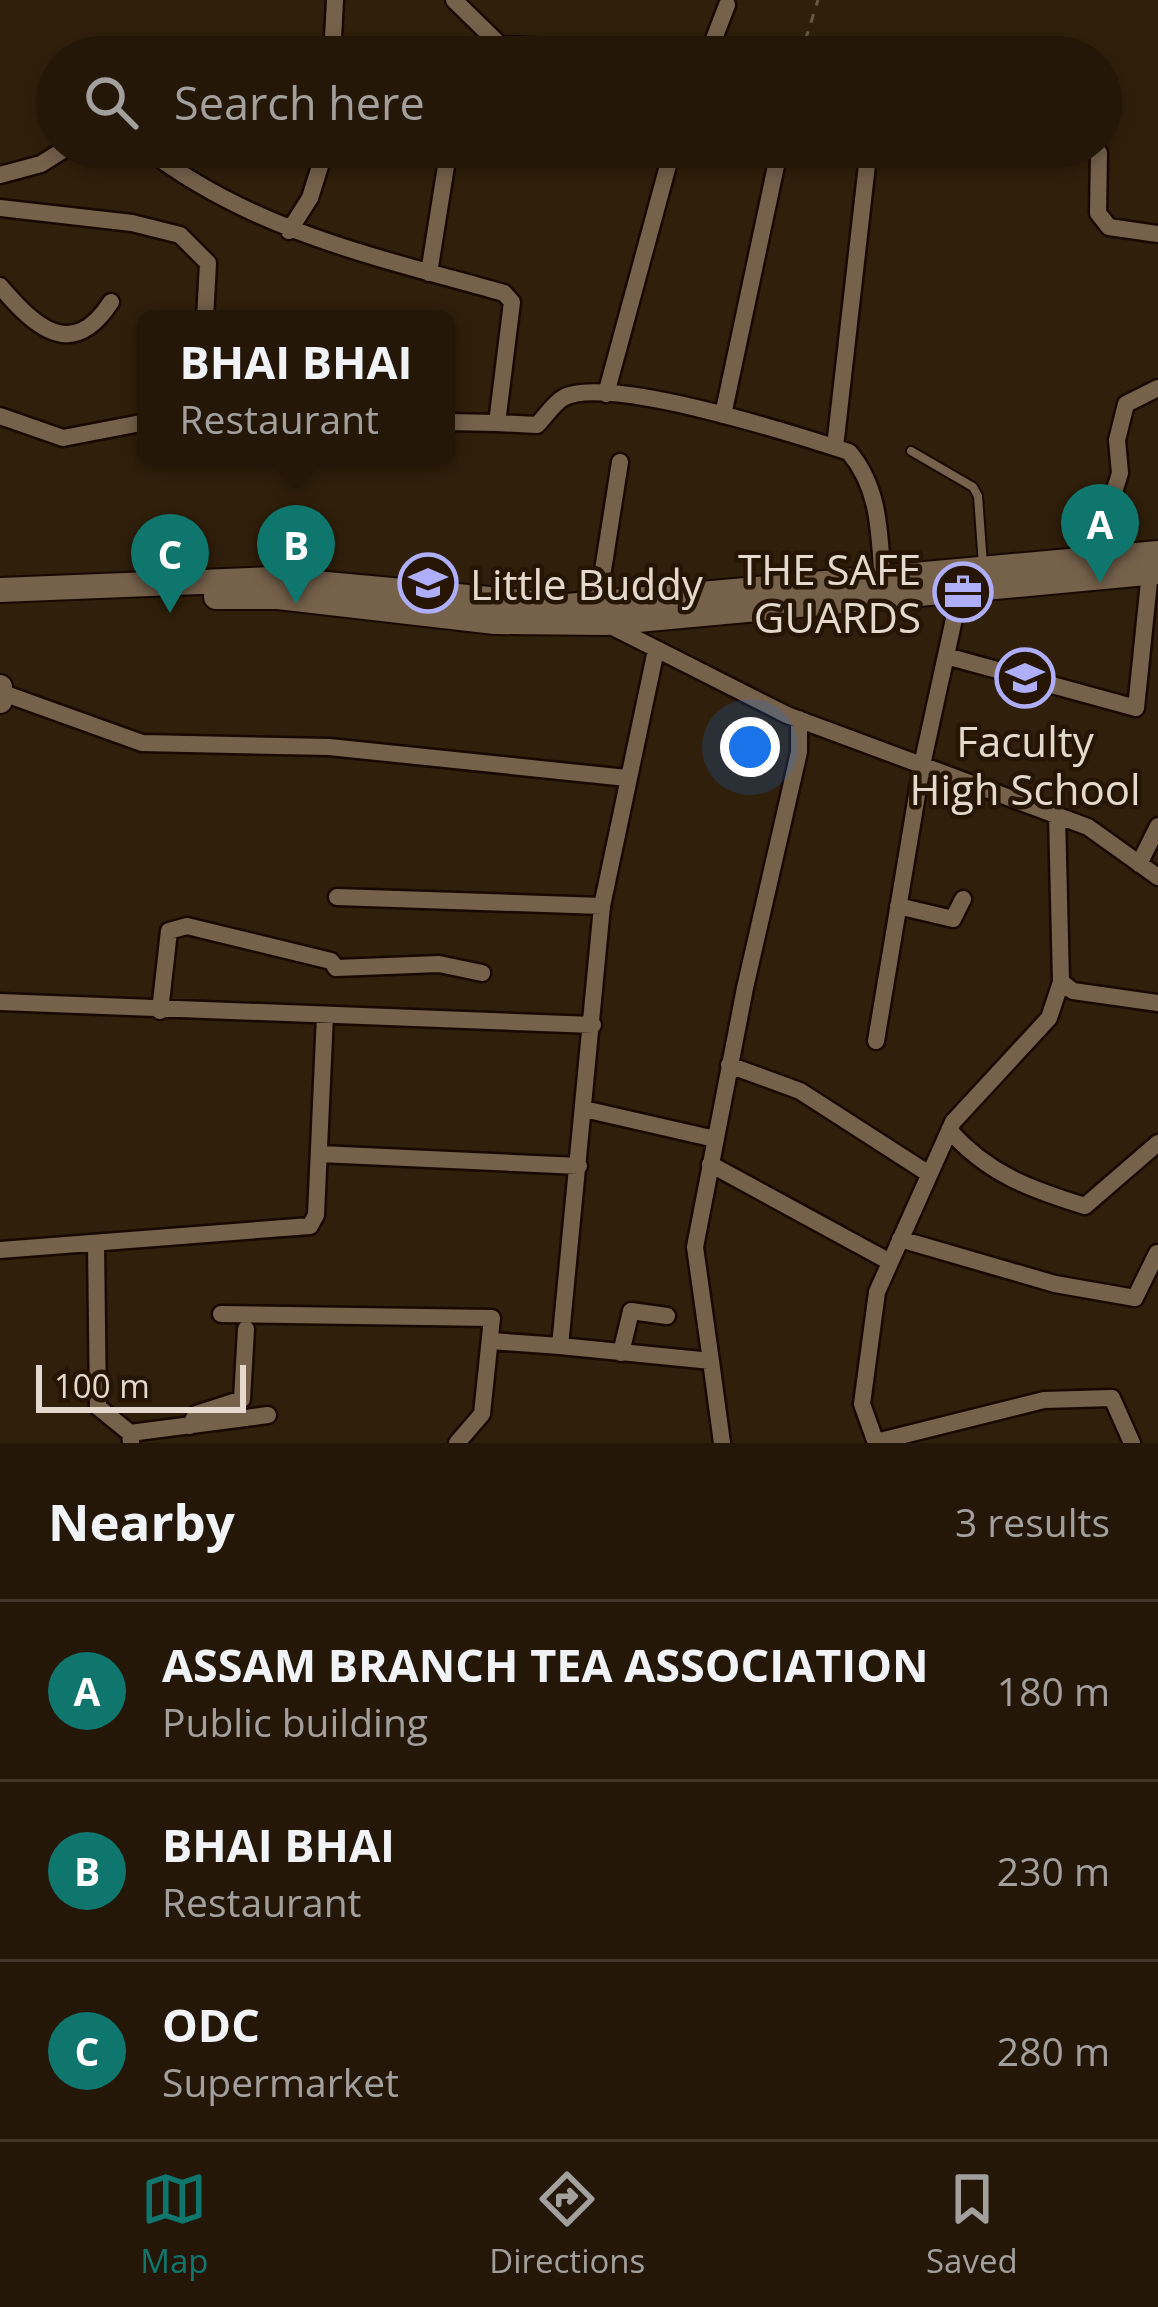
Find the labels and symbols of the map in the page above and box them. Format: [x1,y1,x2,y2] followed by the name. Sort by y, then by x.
[1061,484,1139,583] pin: A
[257,505,335,604] pin: B
[131,514,209,613] pin: C
[738,540,921,645] place label: THE SAFE GUARDS
[397,552,459,614] school or university icon: Little Buddy
[470,555,704,612] place label: Little Buddy
[932,561,994,623] office icon: THE SAFE GUARDS
[994,647,1056,709] school or university icon: Faculty High School
[909,712,1141,817] place label: Faculty High School
[720,717,780,777] your location
[36,1359,246,1412] scale bar

